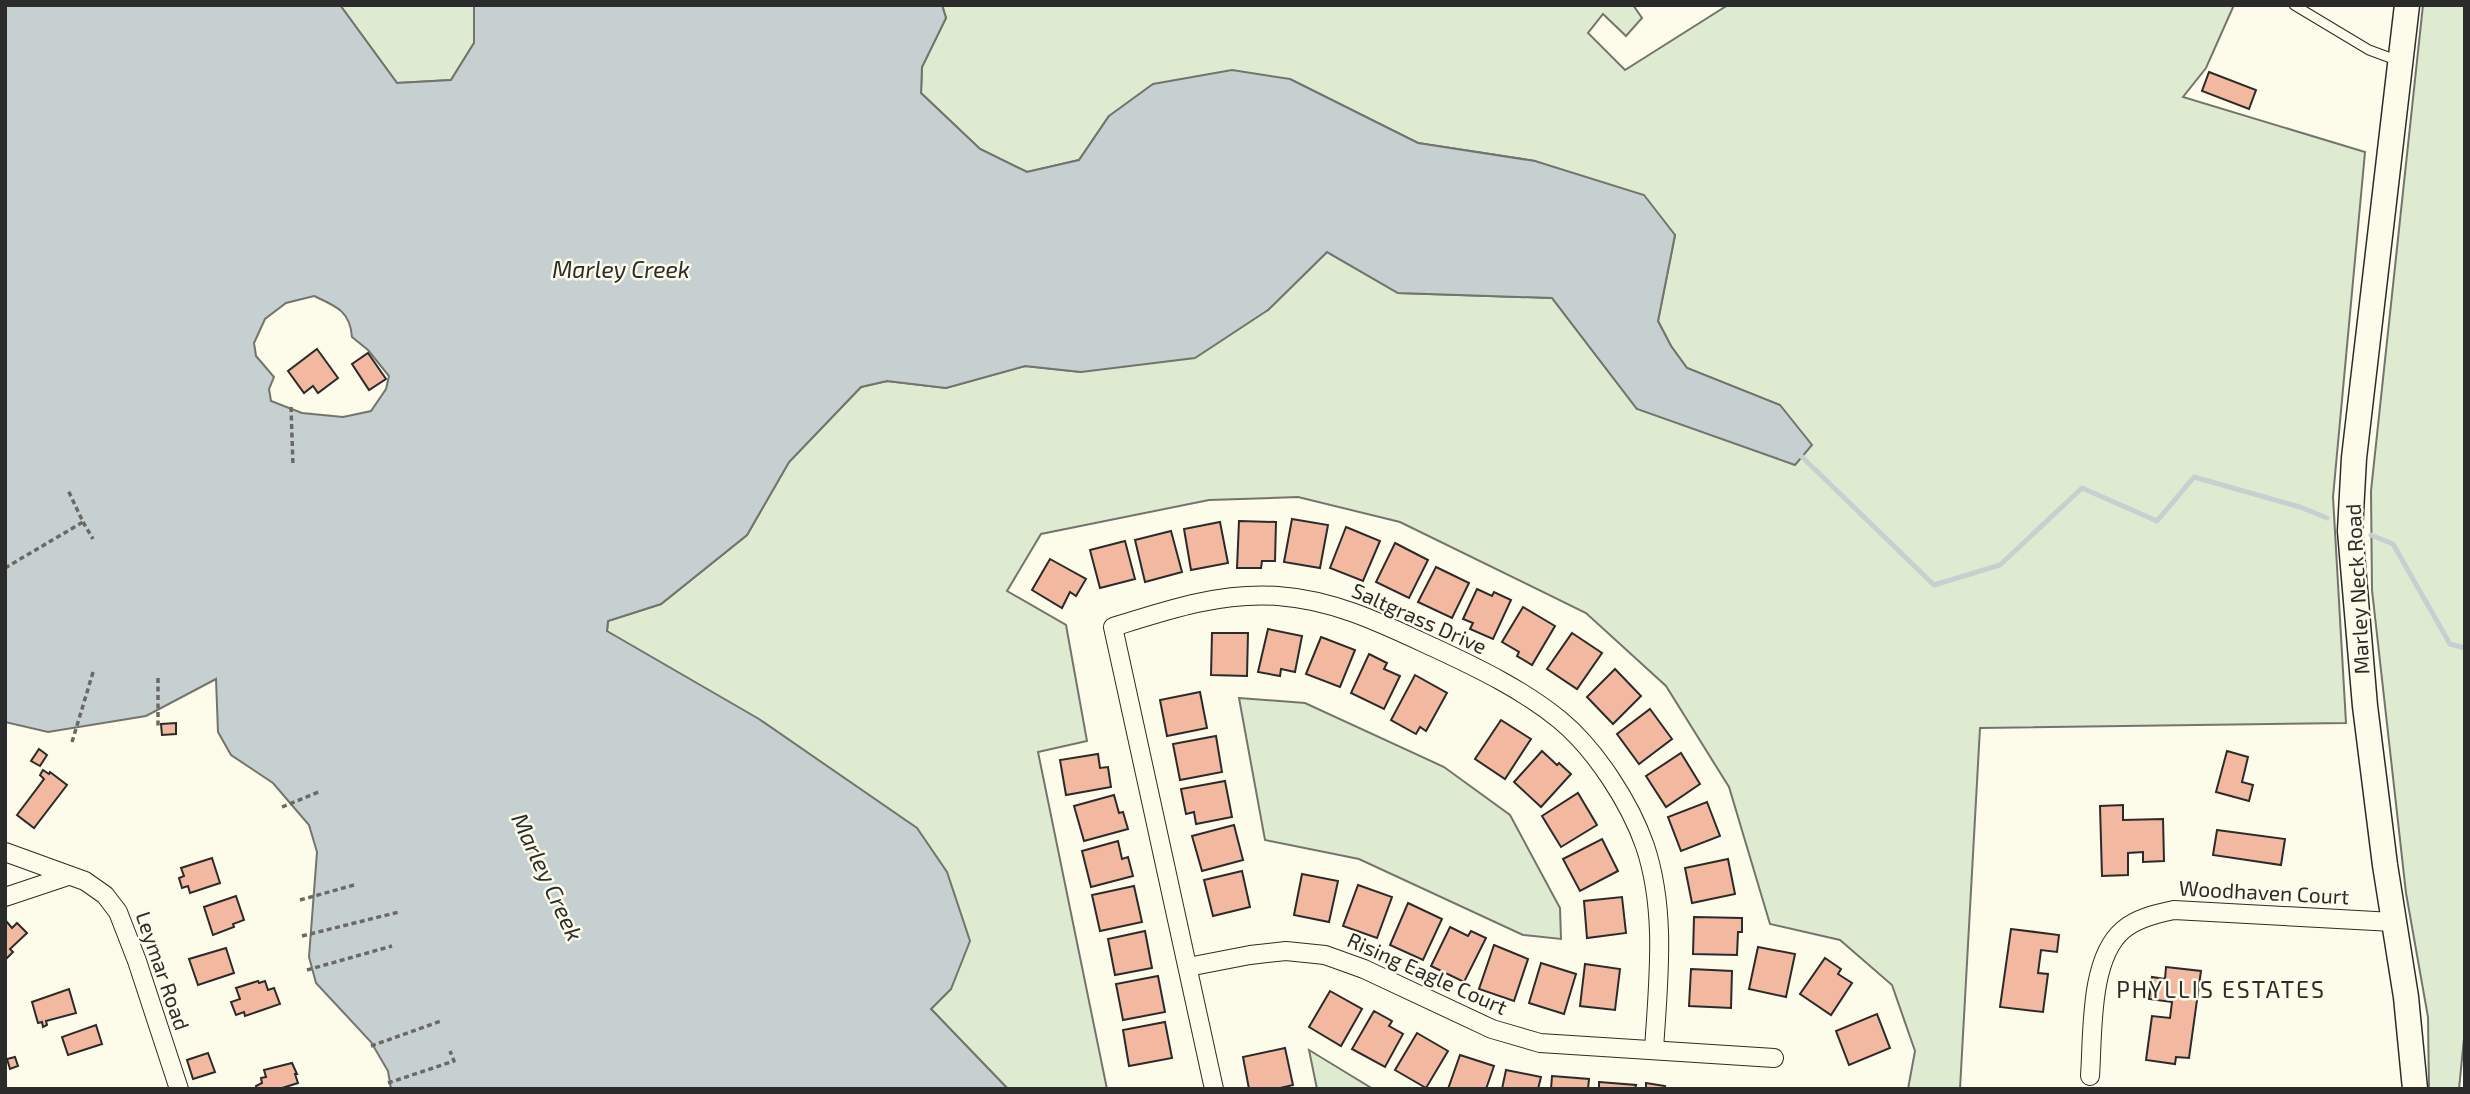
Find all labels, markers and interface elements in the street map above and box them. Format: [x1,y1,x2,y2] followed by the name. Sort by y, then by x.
[552,255,690,283] water label: Marley Creek
[2340,503,2373,675] street label: Marley Neck Road
[1348,577,1491,659] street label: Saltgrass Drive
[506,808,590,945] water label: Marley Creek
[2178,875,2350,908] street label: Woodhaven Court
[131,908,195,1033] street label: Leymar Road
[1344,926,1511,1019] street label: Rising Eagle Court
[2116,975,2326,1003] district label: PHYLLIS ESTATES

